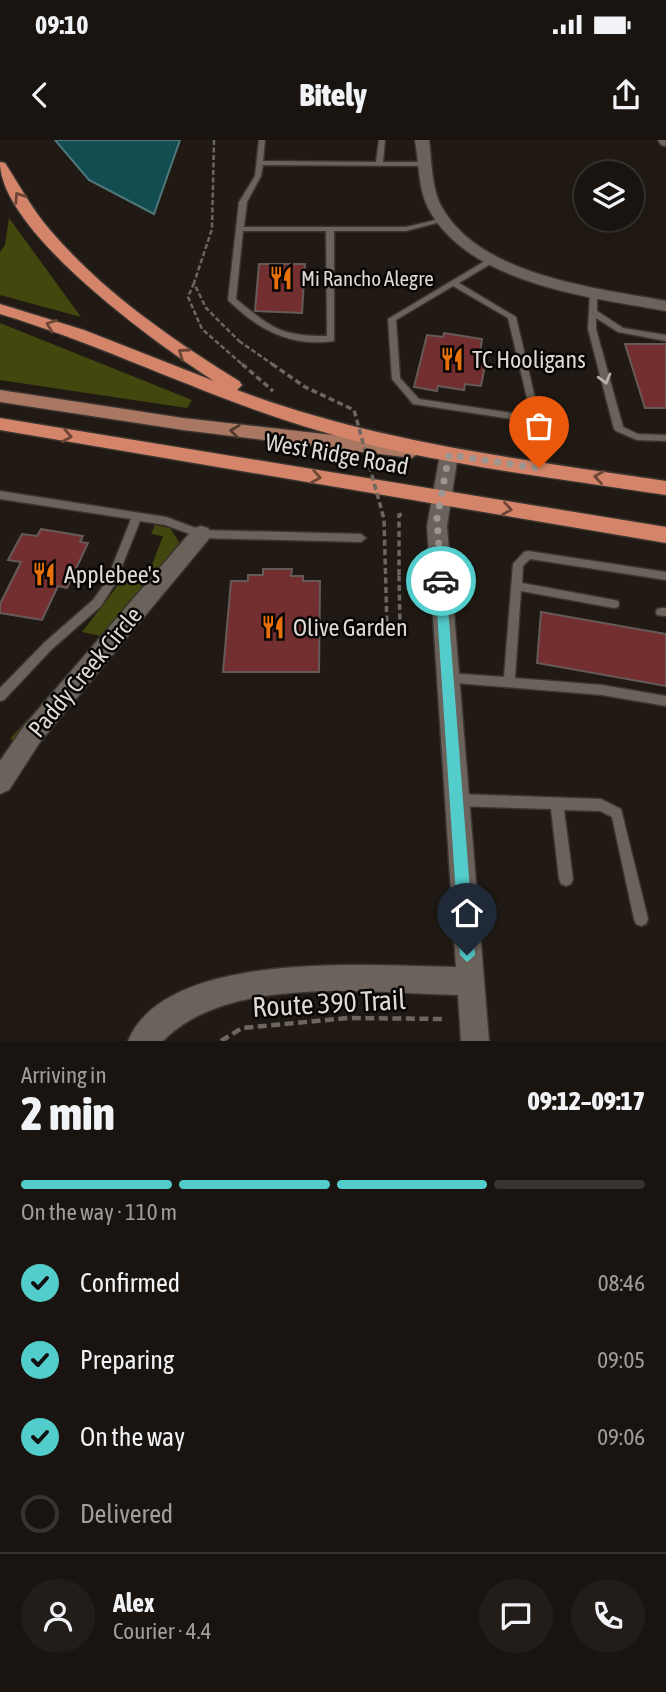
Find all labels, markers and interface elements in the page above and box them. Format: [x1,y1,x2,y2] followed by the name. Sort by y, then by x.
[35,10,89,40] text: 09:10
[21,76,59,114] icon: back
[299,76,367,113] text: Bitely
[607,76,645,114] icon: share
[574,161,644,231] map controls
[574,161,644,231] button: layers
[14,192,27,205] one-way arrow
[267,264,295,292] restaurant icon: Mi Rancho Alegre
[301,266,434,290] place label: Mi Rancho Alegre
[46,319,58,333] one-way arrow
[438,345,466,373] restaurant icon: TC Hooligans
[472,346,586,373] place label: TC Hooligans
[178,348,191,361] one-way arrow
[597,372,612,384] one-way arrow
[509,396,569,468] pin
[520,407,558,445] icon: bag
[229,423,241,438] one-way arrow
[61,428,73,443] one-way arrow
[263,428,411,480] street label: West Ridge Road
[310,469,322,484] one-way arrow
[593,470,604,485] one-way arrow
[501,501,513,516] one-way arrow
[406,546,476,616] courier
[30,560,58,588] restaurant icon: Applebee's
[64,561,160,588] place label: Applebee's
[422,562,460,600] icon: car
[23,602,147,742] street label: Paddy Creek Circle
[259,613,287,641] restaurant icon: Olive Garden
[293,614,408,641] place label: Olive Garden
[437,883,497,955] pin
[448,894,486,932] icon: home
[252,983,407,1023] street label: Route 390 Trail
[21,1062,107,1088] text: Arriving in
[528,1086,645,1116] text: 09:12–09:17
[21,1087,115,1140] text: 2 min
[21,1199,177,1225] text: On the way · 110 m
[21,1264,59,1302] icon: check
[80,1268,180,1298] text: Confirmed
[598,1270,645,1296] text: 08:46
[21,1341,59,1379] icon: check
[80,1345,174,1375] text: Preparing
[597,1347,645,1373] text: 09:05
[21,1418,59,1456] icon: check
[80,1422,185,1452] text: On the way
[597,1424,645,1450] text: 09:06
[80,1499,173,1529] text: Delivered
[21,1579,95,1653] button: person
[479,1579,553,1653] button: chat
[571,1579,645,1653] button: phone
[113,1588,154,1618] text: Alex
[113,1618,212,1644] text: Courier · 4.4

